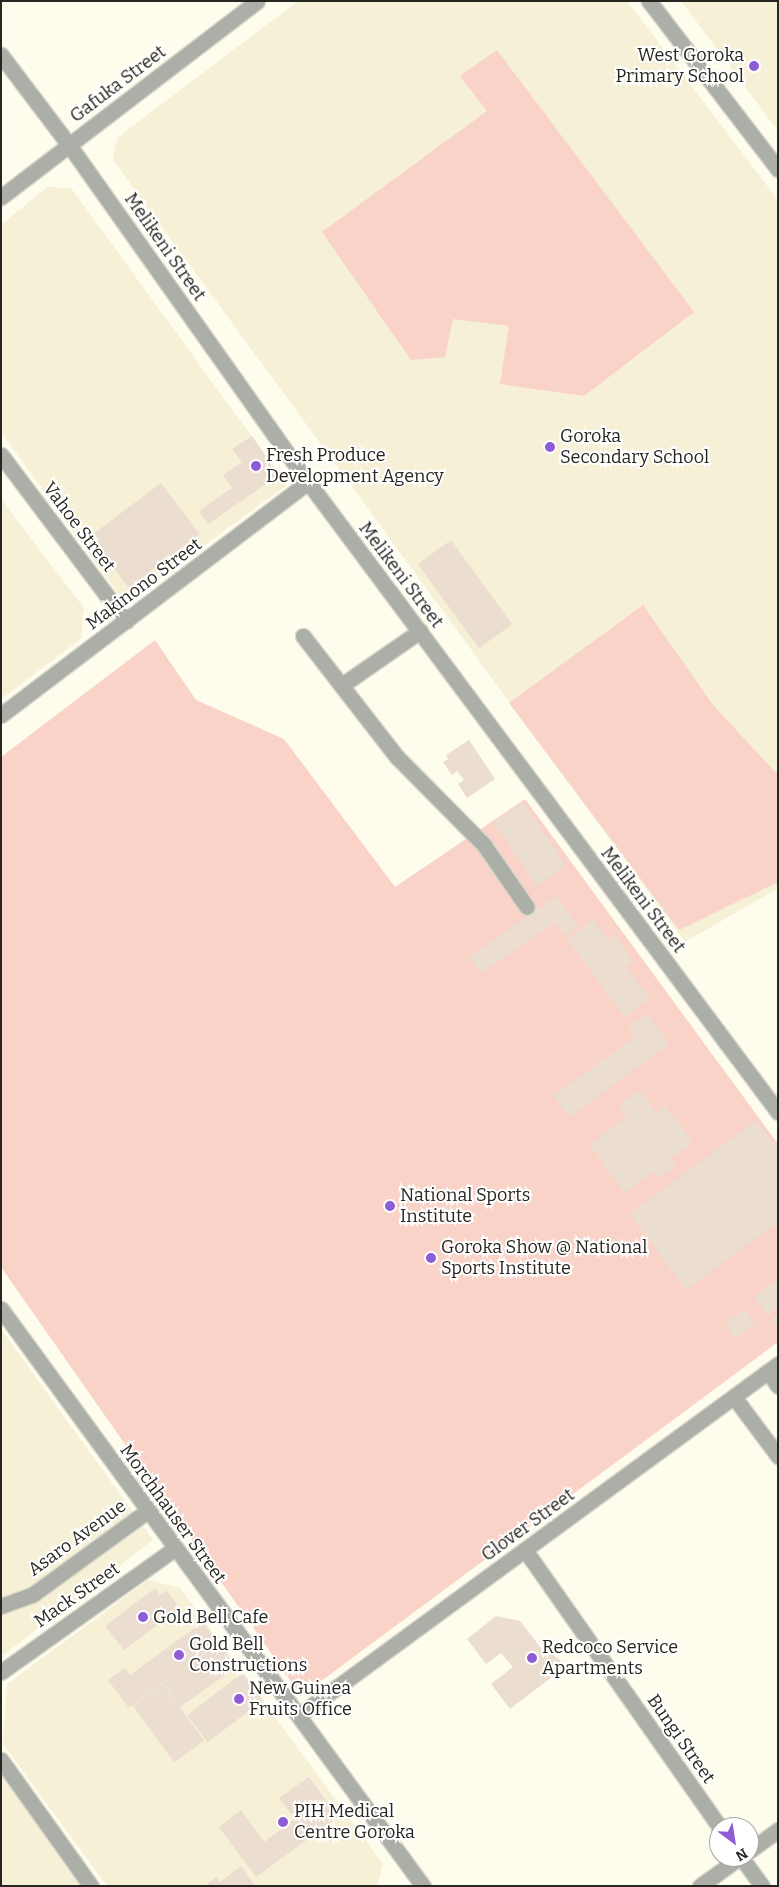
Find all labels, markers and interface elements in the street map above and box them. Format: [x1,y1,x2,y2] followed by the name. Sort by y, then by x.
[66,41,170,127] street label: Gafuka Street
[615,45,744,88] place label: West Goroka Primary School
[748,60,760,72] marker: West Goroka Primary School
[120,189,210,305] street label: Melikeni Street
[560,426,709,468] place label: Goroka Secondary School
[544,441,556,453] marker: Goroka Secondary School
[266,445,444,488] place label: Fresh Produce Development Agency
[250,460,262,472] marker: Fresh Produce Development Agency
[38,478,120,576] street label: Vahoe Street
[354,518,448,632] street label: Melikeni Street
[82,534,206,634] street label: Makinono Street
[596,843,690,957] street label: Melikeni Street
[400,1185,530,1228] place label: National Sports Institute
[384,1200,396,1212] marker: National Sports Institute
[441,1237,647,1280] place label: Goroka Show @ National Sports Institute
[425,1252,437,1264] marker: Goroka Show @ National Sports Institute
[115,1440,231,1588] street label: Morchhauser Street
[477,1484,579,1566] street label: Glover Street
[24,1495,130,1581] street label: Asaro Avenue
[30,1558,124,1632] street label: Mack Street
[153,1606,268,1628] place label: Gold Bell Cafe
[137,1611,149,1623] marker: Gold Bell Cafe
[189,1634,307,1676] place label: Gold Bell Constructions
[542,1637,678,1680] place label: Redcoco Service Apartments
[173,1649,185,1661] marker: Gold Bell Constructions
[526,1652,538,1664] marker: Redcoco Service Apartments
[249,1678,352,1720] place label: New Guinea Fruits Office
[642,1690,720,1788] street label: Bungi Street
[233,1693,245,1705] marker: New Guinea Fruits Office
[294,1801,415,1844] place label: PIH Medical Centre Goroka
[276,1815,290,1829] marker: PIH Medical Centre Goroka
[709,1817,759,1867] north arrow
[732,1844,750,1864] text: N

